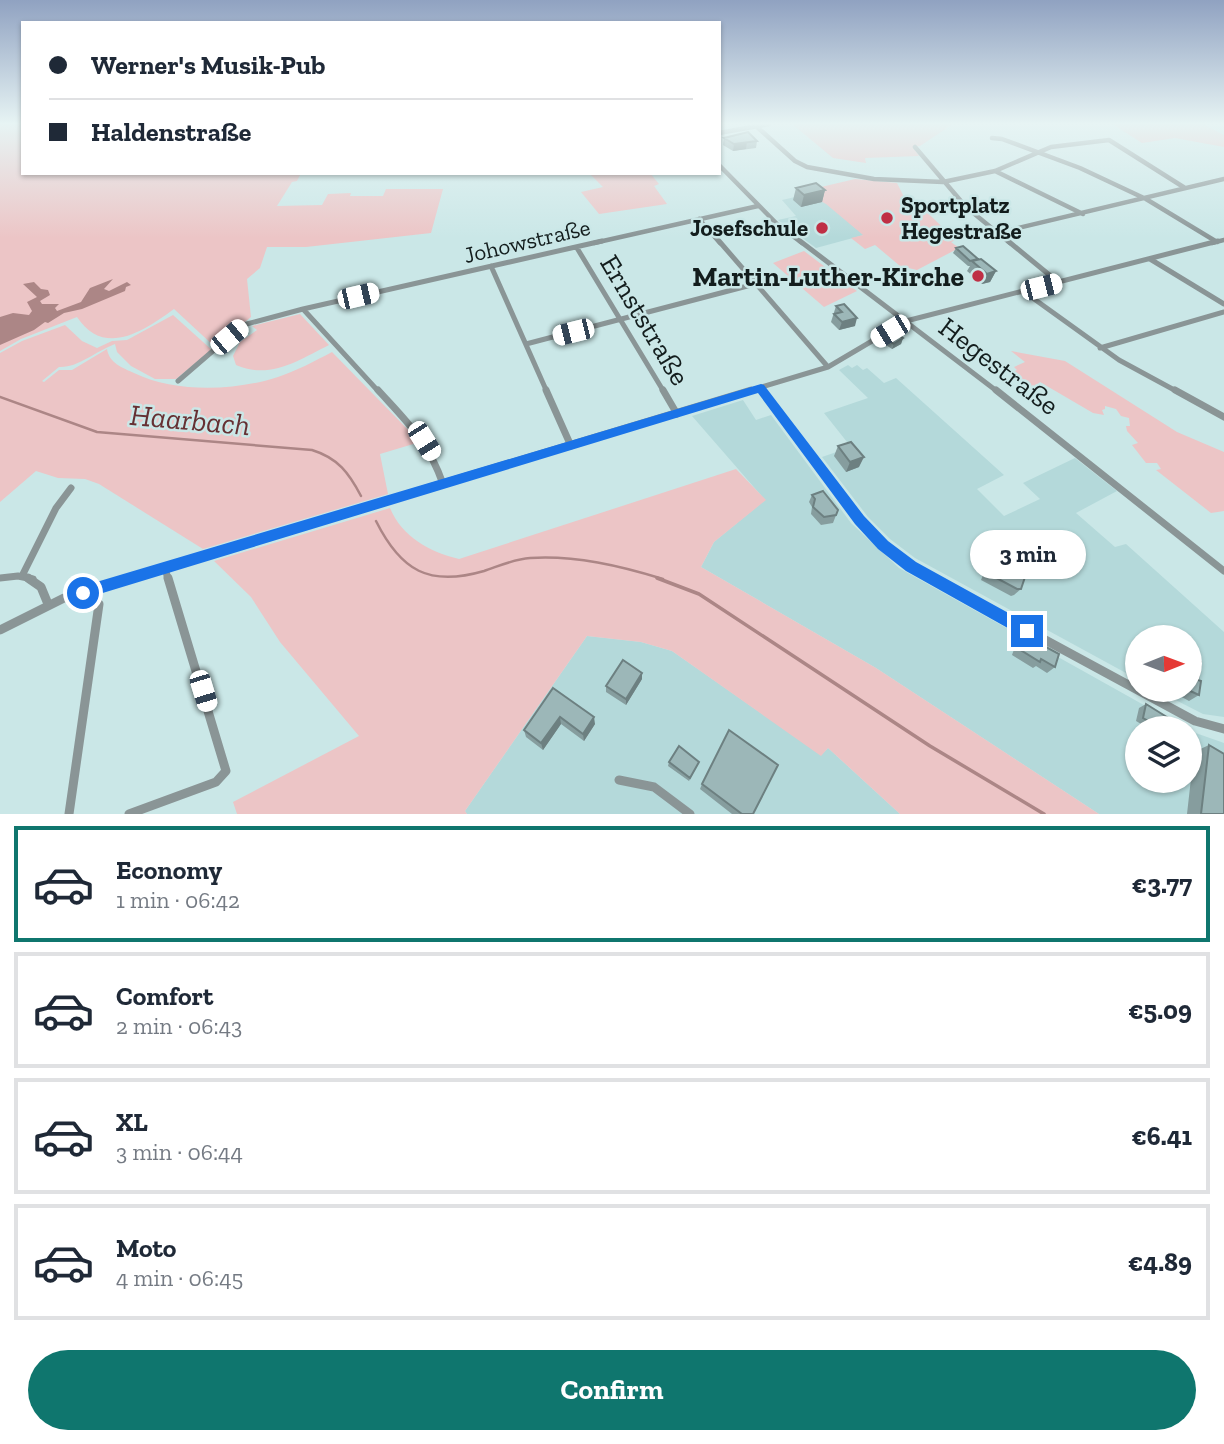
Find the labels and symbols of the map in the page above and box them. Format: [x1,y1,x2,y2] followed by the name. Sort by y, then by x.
[901,191,1022,245] place label: Sportplatz Hegestraße
[879,210,895,226] marker: Sportplatz Hegestraße
[461,213,593,269] street label: Johowstraße
[690,214,808,242] place label: Josefschule
[814,220,830,236] marker: Josefschule
[593,249,697,391] street label: Ernststraße
[692,260,964,293] place label: Martin-Luther-Kirche
[970,268,986,284] marker: Martin-Luther-Kirche
[1019,272,1064,302] car
[336,281,381,311] car
[933,310,1065,422] street label: Hegestraße
[867,311,914,351] car
[207,315,252,359] car
[551,317,596,347] car
[128,397,252,443] water label: Haarbach
[404,418,445,464] car
[969,530,1085,578] callout: 3 min
[67,577,99,609] route start
[1011,615,1043,647] route end
[1125,625,1202,702] north arrow
[187,668,220,714] car

